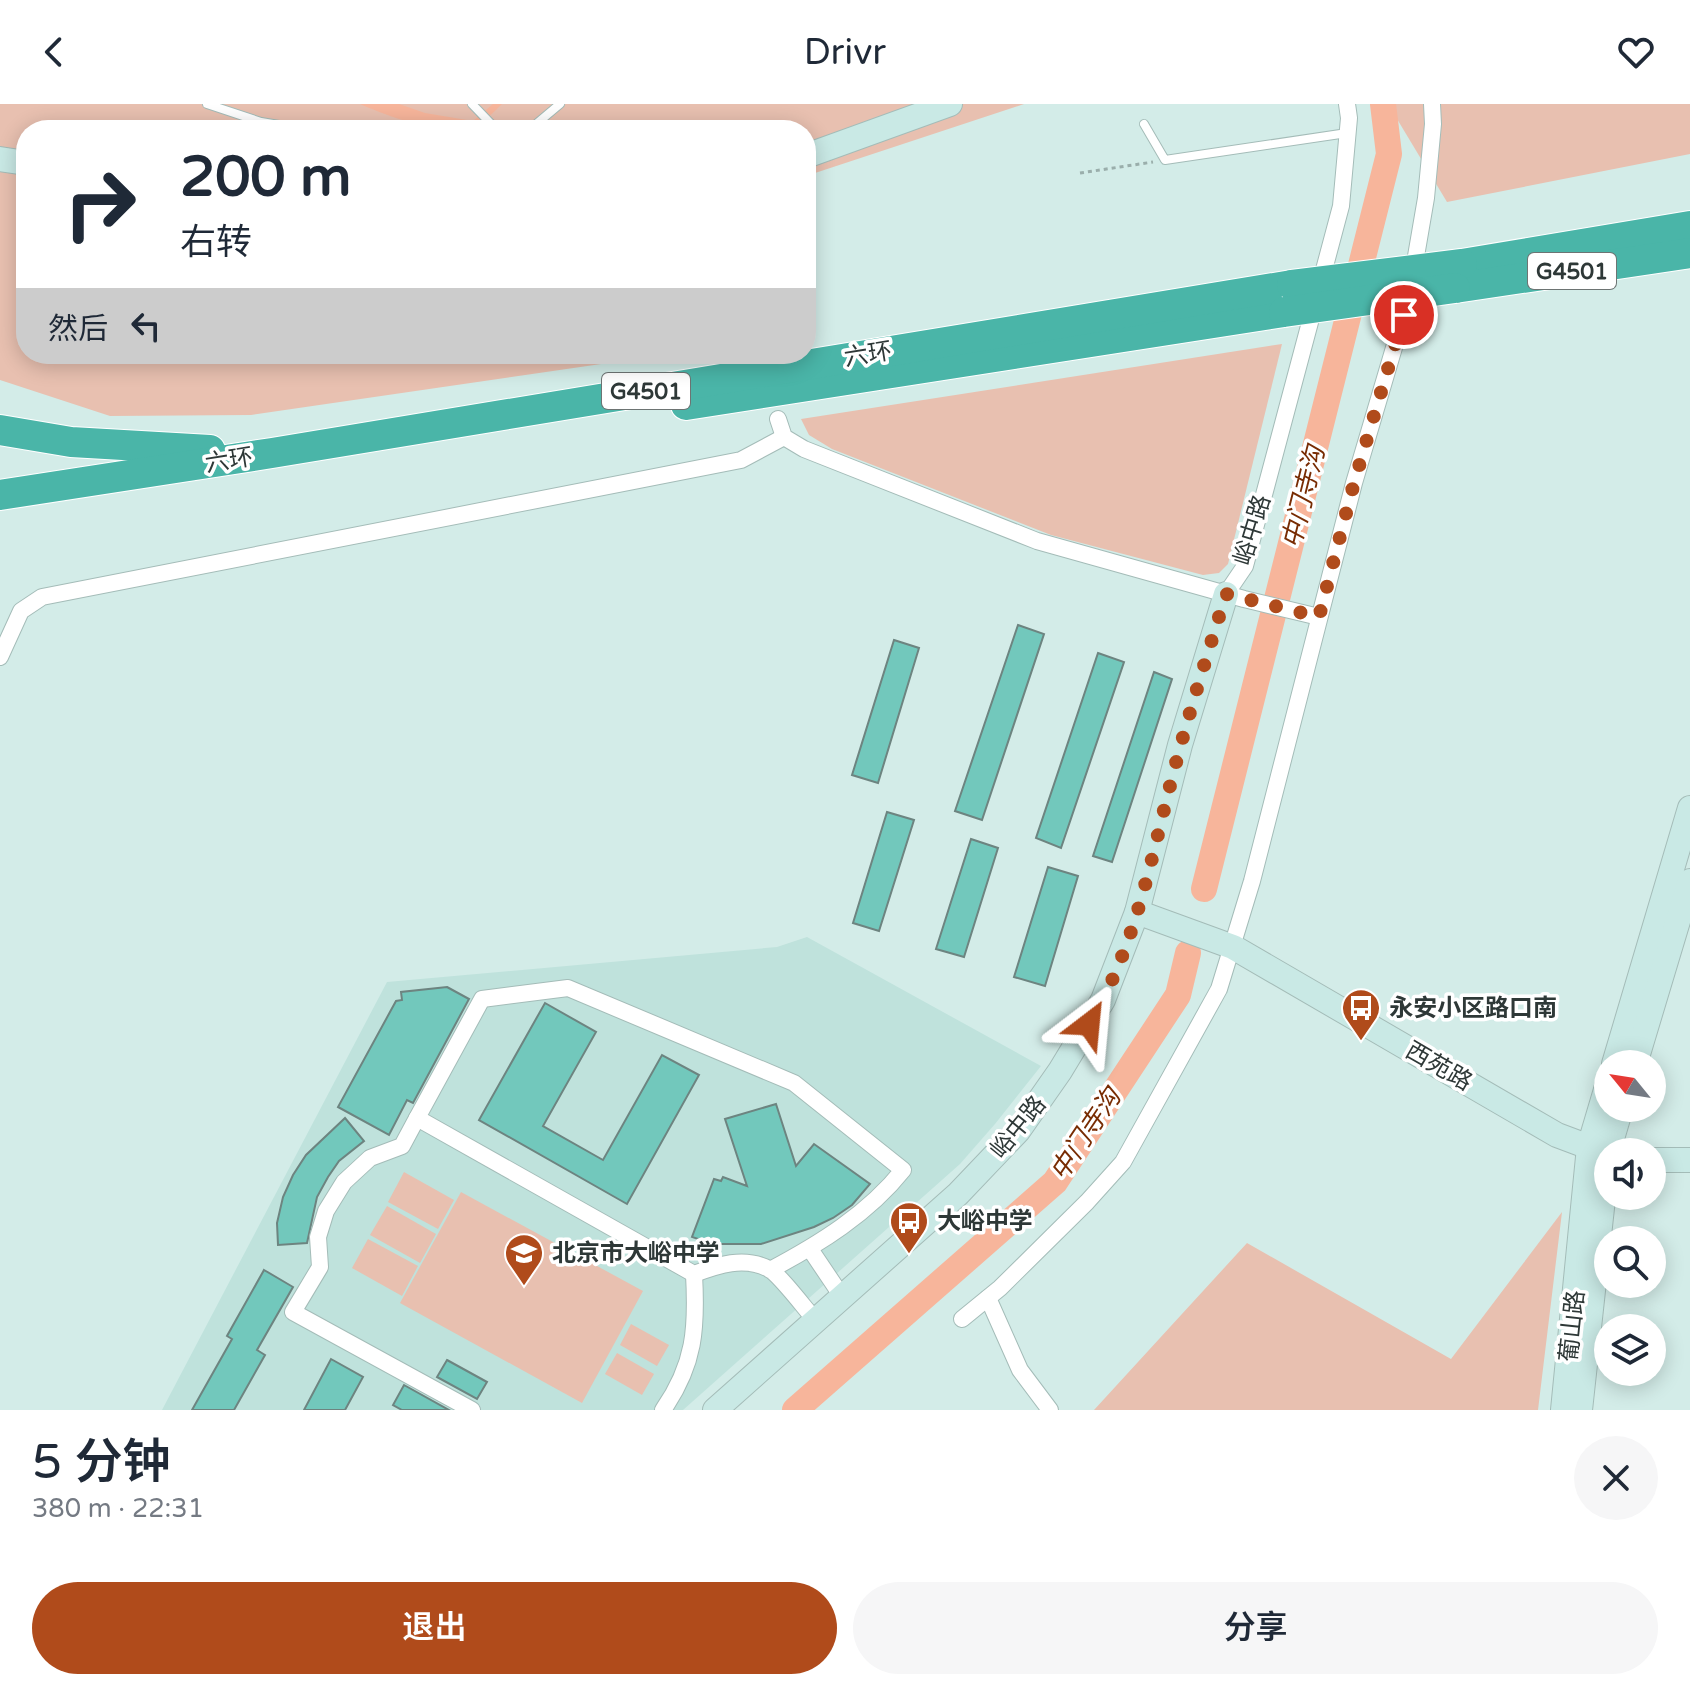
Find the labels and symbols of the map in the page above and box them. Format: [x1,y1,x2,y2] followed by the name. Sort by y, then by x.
[1528,253,1616,289] road number: G4501
[1370,281,1438,349] pin
[842,336,894,373] street label: 六环
[602,373,690,409] road number: G4501
[1276,440,1332,551] water label: 中门寺沟
[203,442,255,479] street label: 六环
[1228,491,1277,569] street label: 峪中路
[1047,982,1131,1066] position arrow
[1340,987,1382,1042] bus stop icon: 永安小区路口南
[1389,994,1557,1023] place label: 永安小区路口南
[1400,1036,1477,1097] street label: 西苑路
[1594,1050,1666,1122] north arrow
[1043,1080,1129,1186] water label: 中门寺沟
[984,1090,1052,1164] street label: 峪中路
[888,1200,930,1255] bus stop icon: 大峪中学
[937,1207,1033,1236] place label: 大峪中学
[503,1232,545,1287] school or university icon: 北京市大峪中学
[552,1239,720,1268] place label: 北京市大峪中学
[1554,1289,1591,1363] street label: 葡山路

